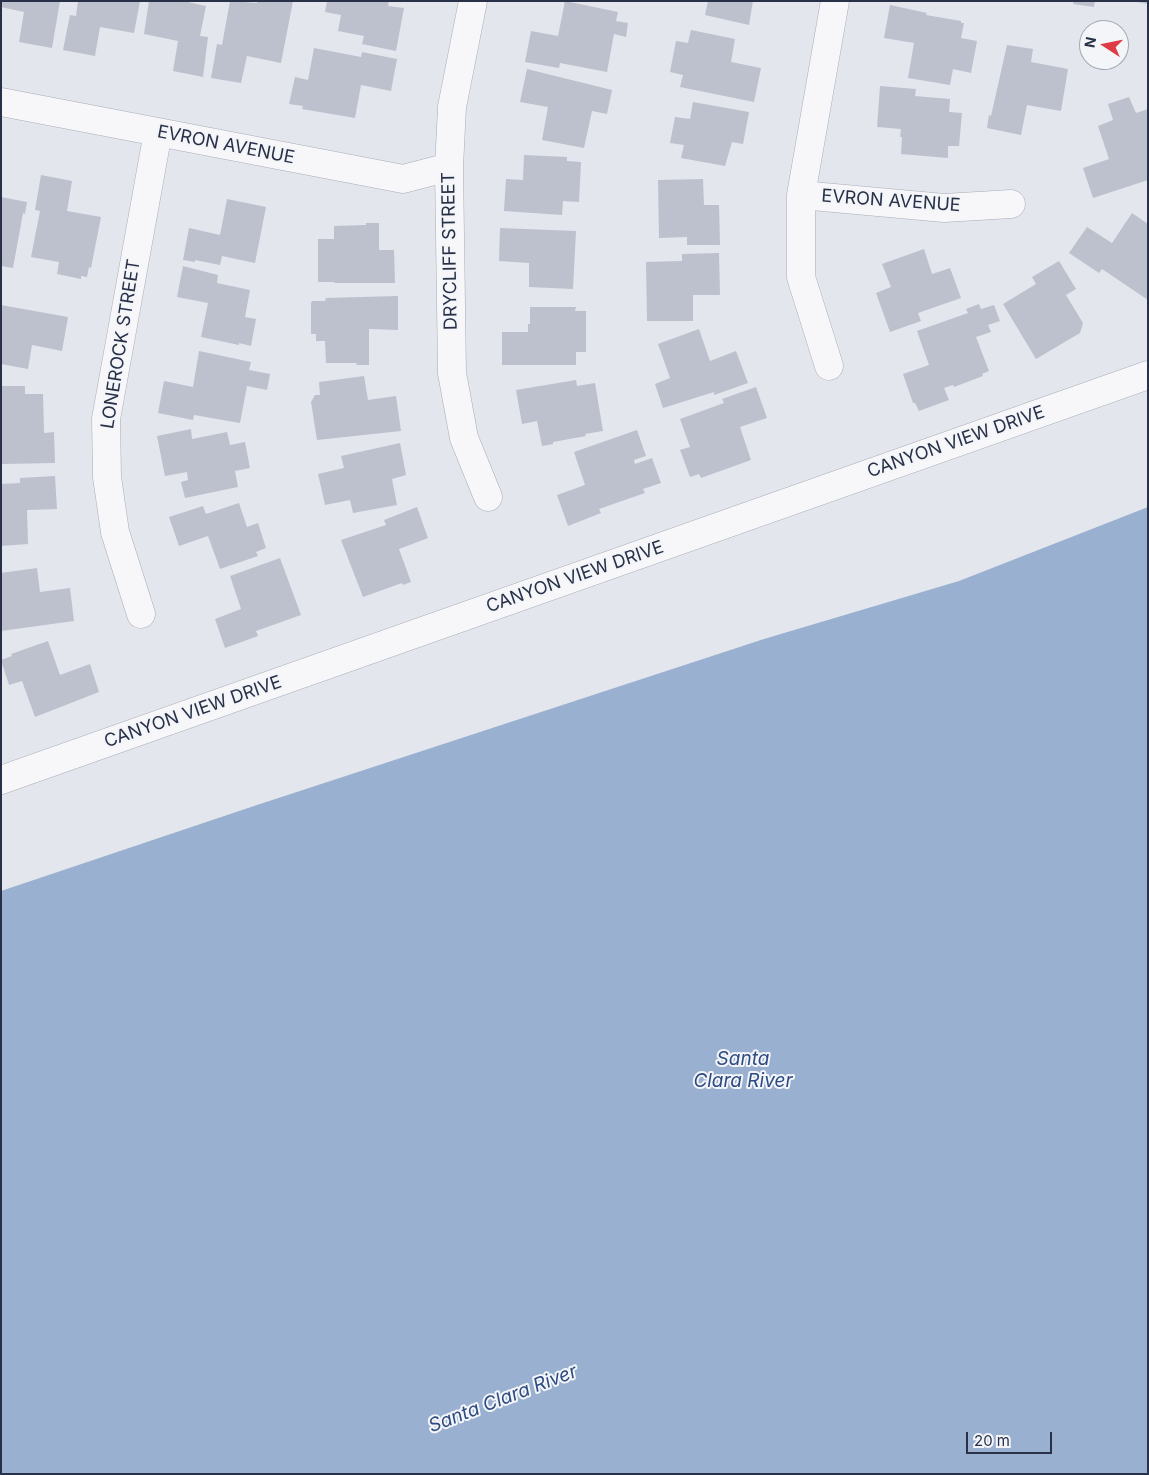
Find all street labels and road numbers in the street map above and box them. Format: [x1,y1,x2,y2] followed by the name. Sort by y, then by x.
[156,121,296,169] street label: EVRON AVENUE
[438,172,462,330] street label: DRYCLIFF STREET
[821,185,961,217] street label: EVRON AVENUE
[97,258,145,430] street label: LONEROCK STREET
[864,401,1048,483] street label: CANYON VIEW DRIVE
[483,536,667,618] street label: CANYON VIEW DRIVE
[101,671,285,753] street label: CANYON VIEW DRIVE

